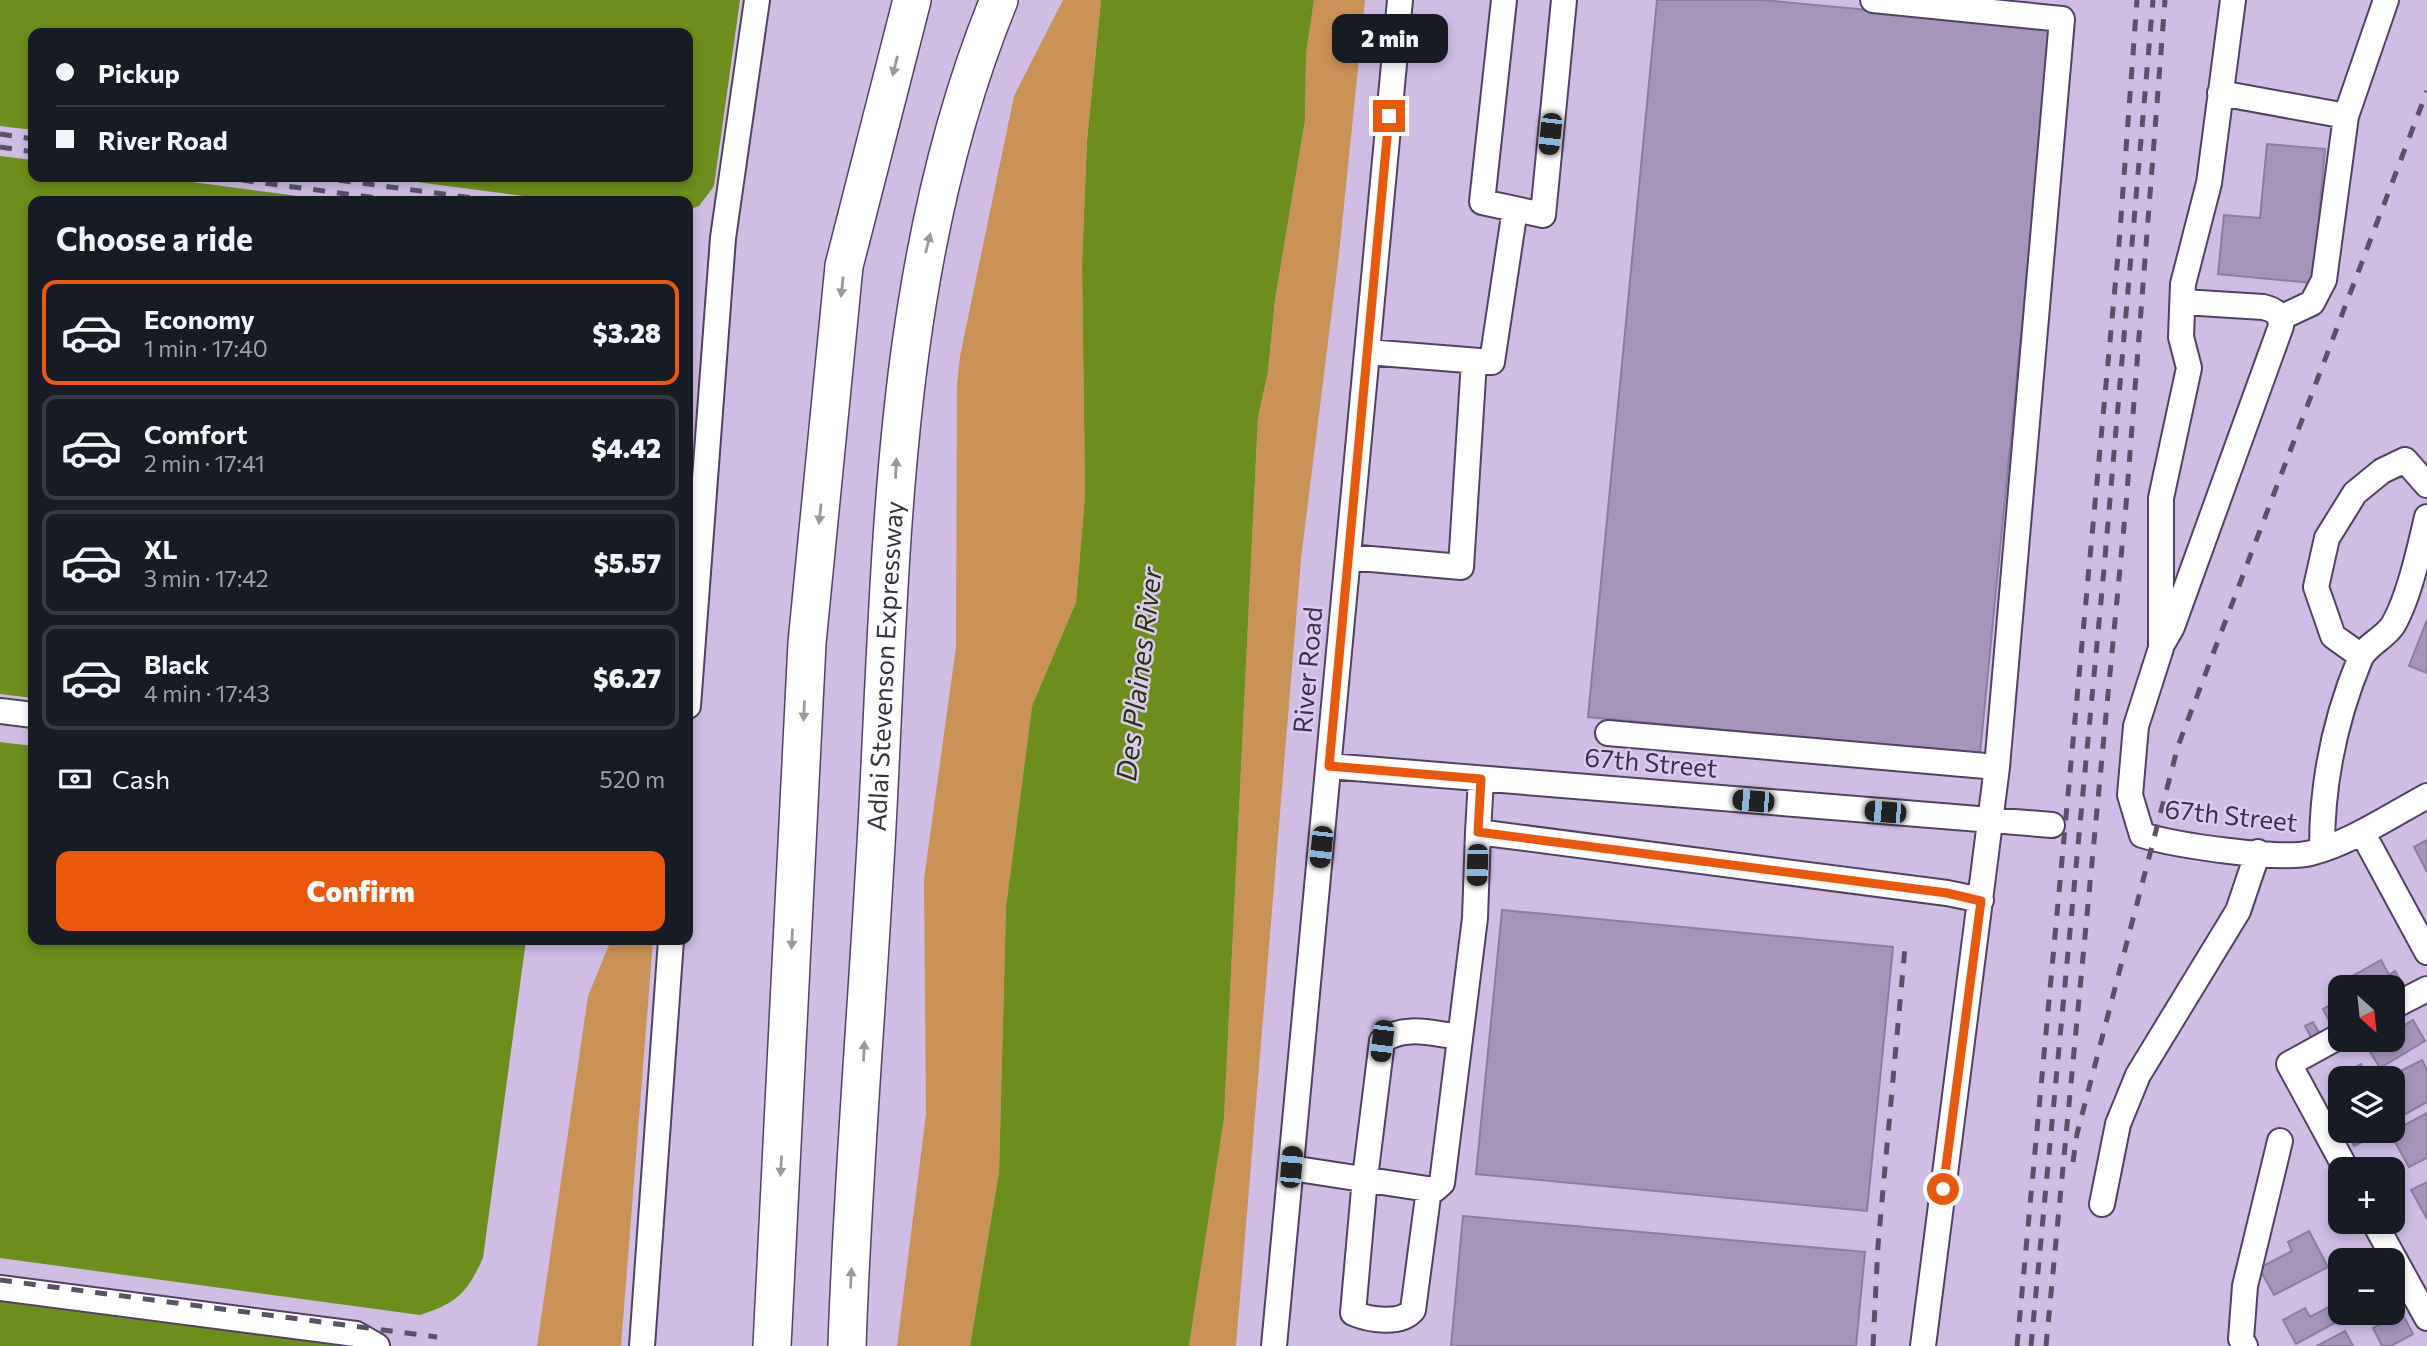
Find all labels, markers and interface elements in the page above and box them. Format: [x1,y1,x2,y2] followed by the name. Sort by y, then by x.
[1331,15,1447,64] callout: 2 min
[1361,24,1419,52] text: 2 min
[889,55,900,77] one-way arrow
[98,57,180,88] text: Pickup
[1373,100,1405,132] route end
[1538,112,1563,156] car
[98,124,228,155] text: River Road
[56,218,253,258] text: Choose a ride
[923,232,934,254] one-way arrow
[836,276,847,298] one-way arrow
[60,301,123,364] icon: car
[144,303,255,334] text: Economy
[593,317,661,348] text: $3.28
[144,334,268,362] text: 1 min · 17:40
[60,416,123,479] icon: car
[144,418,247,449] text: Comfort
[592,432,661,463] text: $4.42
[144,449,265,477] text: 2 min · 17:41
[890,457,901,479] one-way arrow
[860,500,909,832] street label: Adlai Stevenson Expressway
[814,503,825,525] one-way arrow
[60,531,123,594] icon: car
[144,533,178,564] text: XL
[594,547,661,578] text: $5.57
[144,564,269,592] text: 3 min · 17:42
[1108,564,1168,783] water label: Des Plaines River
[1286,605,1327,734] street label: River Road
[60,646,123,709] icon: car
[144,648,210,679] text: Black
[593,662,661,693] text: $6.27
[144,679,270,707] text: 4 min · 17:43
[798,701,809,723] one-way arrow
[1583,740,1719,783] street label: 67th Street
[56,760,94,798] icon: cash
[112,763,170,794] text: Cash
[600,765,665,793] text: 520 m
[1732,789,1775,813] car
[2163,792,2299,837] street label: 67th Street
[1864,800,1907,824] car
[1309,825,1334,869] car
[1466,844,1489,886] car
[56,851,665,931] button: Confirm
[787,928,798,950] one-way arrow
[2328,975,2404,1052] north arrow
[2328,975,2405,1325] map controls
[1370,1019,1395,1063] car
[859,1040,870,1062] one-way arrow
[2328,1066,2405,1143] button: layers
[1279,1145,1304,1189] car
[775,1155,786,1177] one-way arrow
[2328,1157,2405,1234] button: +
[1927,1173,1959,1205] route start
[2328,1248,2405,1325] button: −
[846,1267,857,1289] one-way arrow

